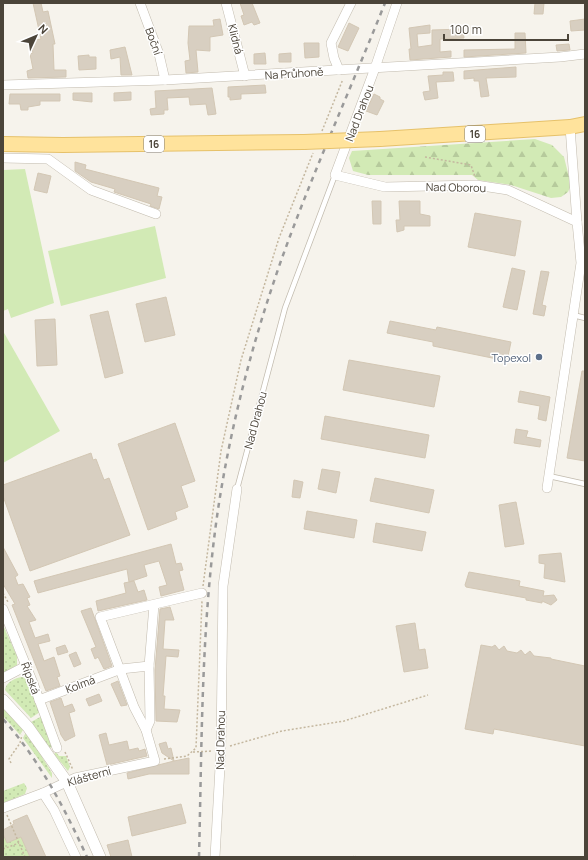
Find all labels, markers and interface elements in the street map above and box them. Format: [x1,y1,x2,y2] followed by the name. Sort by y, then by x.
[16,16,56,56] north arrow
[444,16,568,42] scale bar
[35,21,52,37] text: N
[450,21,482,38] text: 100 m
[225,22,247,56] street label: Klidná
[142,25,166,57] street label: Boční
[264,63,325,83] street label: Na Průhoně
[341,83,377,143] street label: Nad Drahou
[465,126,485,142] road number: 16
[144,136,164,152] road number: 16
[426,179,486,195] street label: Nad Oborou
[491,350,531,365] place label: Topexol
[534,352,544,362] marker: Topexol
[240,389,270,451] street label: Nad Drahou
[18,660,44,696] street label: Řípská
[63,672,97,696] street label: Kolmá
[212,710,228,770] street label: Nad Drahou
[65,763,113,789] street label: Klášterní

